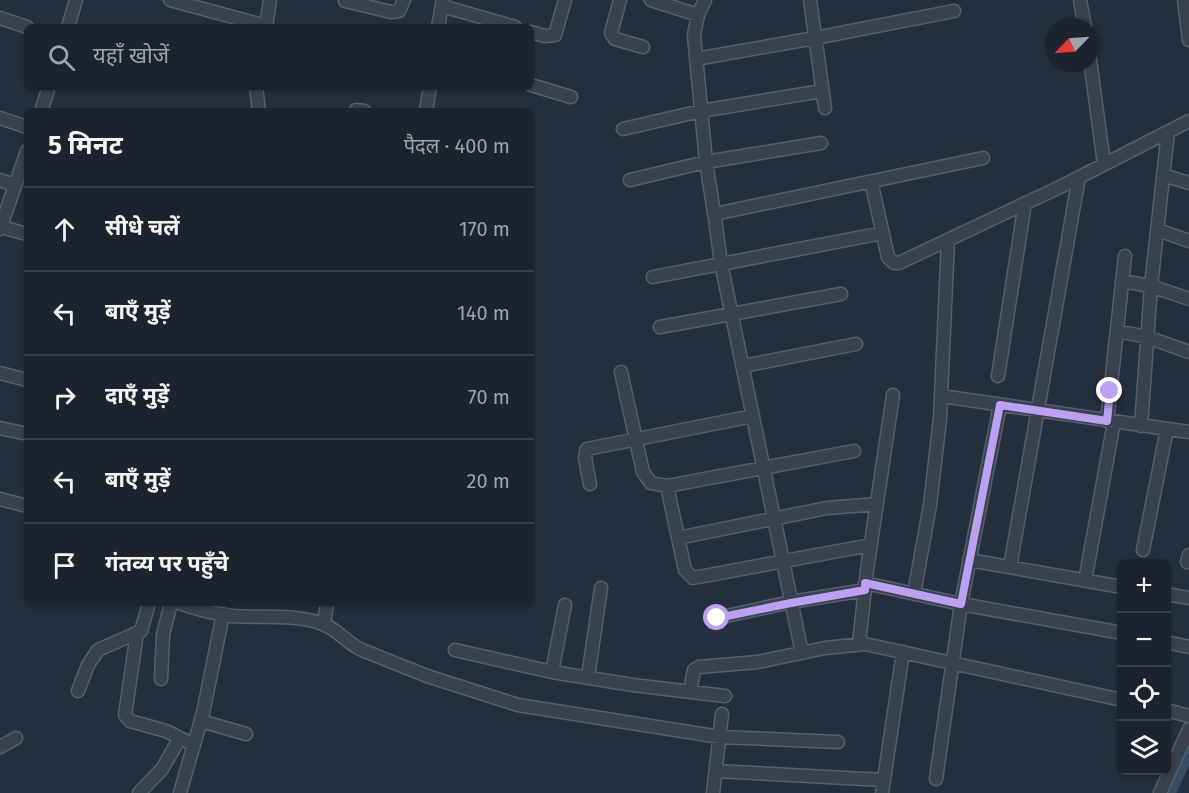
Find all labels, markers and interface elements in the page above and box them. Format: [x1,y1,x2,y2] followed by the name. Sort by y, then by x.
[1045,18,1099,72] north arrow
[24,24,534,90] search box
[45,41,78,74] icon: search
[93,42,169,69] text: यहाँ खोजें
[48,130,123,161] text: 5 मिनट
[404,134,510,158] text: पैदल · 400 m
[48,213,81,246] icon: ahead
[105,214,180,241] text: सीधे चलें
[459,217,510,241] text: 170 m
[48,297,81,330] icon: left
[105,298,171,325] text: बाएँ मुड़ें
[457,301,510,325] text: 140 m
[1096,377,1122,403] route end
[48,381,81,414] icon: right
[105,382,169,409] text: दाएँ मुड़ें
[468,385,510,409] text: 70 m
[48,465,81,498] icon: left
[105,466,171,493] text: बाएँ मुड़ें
[467,469,510,493] text: 20 m
[48,549,81,582] icon: arrive
[105,550,229,577] text: गंतव्य पर पहुँचे
[1117,559,1171,775] map controls
[1117,559,1171,613] button: +
[703,604,729,630] route start
[1117,613,1171,667] button: −
[1117,667,1171,721] button: locate
[1117,721,1171,775] button: layers

